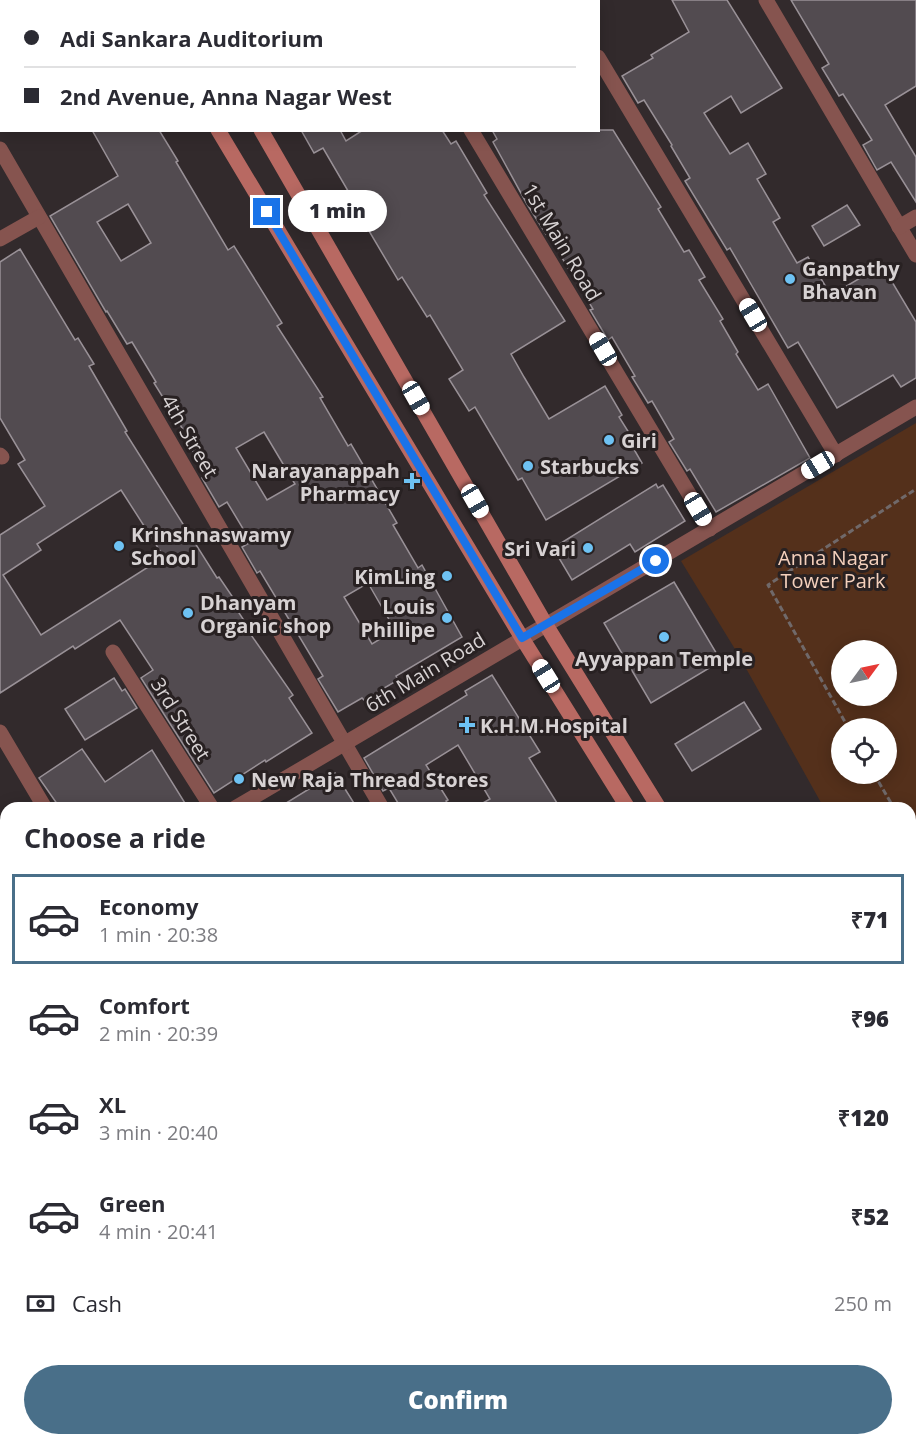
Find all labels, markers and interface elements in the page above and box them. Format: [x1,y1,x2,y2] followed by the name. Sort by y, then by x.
[60,23,324,53] text: Adi Sankara Auditorium
[60,81,392,111] text: 2nd Avenue, Anna Nagar West
[516,178,608,306] street label: 1st Main Road
[288,191,387,233] callout: 1 min
[309,197,366,224] text: 1 min
[253,198,280,225] route end
[802,255,900,305] place label: Ganpathy Bhavan
[783,272,797,286] marker: Ganpathy Bhavan
[736,295,770,335] car
[586,329,620,369] car
[399,378,433,418] car
[155,389,225,483] street label: 4th Street
[621,427,657,454] place label: Giri
[602,433,616,447] marker: Giri
[798,448,838,482] car
[540,453,639,480] place label: Starbucks
[251,457,401,507] place label: Narayanappah Pharmacy
[521,459,535,473] marker: Starbucks
[405,474,419,488] marker: Narayanappah Pharmacy
[458,481,492,521] car
[681,489,715,529] car
[131,521,292,571] place label: Krinshnaswamy School
[504,535,576,562] place label: Sri Vari
[112,539,126,553] marker: Krinshnaswamy School
[581,541,595,555] marker: Sri Vari
[778,544,888,594] park label: Anna Nagar Tower Park
[642,547,669,574] route start
[354,563,436,590] place label: KimLing
[440,569,454,583] marker: KimLing
[200,589,331,639] place label: Dhanyam Organic shop
[360,593,435,643] place label: Louis Phillipe
[181,606,195,620] marker: Dhanyam Organic shop
[440,611,454,625] marker: Louis Phillipe
[360,626,490,718] street label: 6th Main Road
[657,630,671,644] marker: Ayyappan Temple
[831,640,897,706] north arrow
[831,640,897,784] map controls
[575,645,753,672] place label: Ayyappan Temple
[529,656,563,696] car
[145,672,217,766] street label: 3rd Street
[480,712,628,739] place label: K.H.M.Hospital
[458,716,476,734] marker: K.H.M.Hospital
[831,718,897,784] button: locate
[251,766,489,793] place label: New Raja Thread Stores
[232,772,246,786] marker: New Raja Thread Stores
[24,819,206,856] text: Choose a ride
[99,891,198,921] text: Economy
[27,892,81,946] icon: car
[851,904,889,934] text: ₹71
[99,921,218,948] text: 1 min · 20:38
[99,990,190,1020] text: Comfort
[27,991,81,1045] icon: car
[851,1003,889,1033] text: ₹96
[99,1020,218,1047] text: 2 min · 20:39
[99,1089,126,1119] text: XL
[27,1090,81,1144] icon: car
[838,1102,889,1132] text: ₹120
[99,1119,218,1146] text: 3 min · 20:40
[99,1188,165,1218] text: Green
[27,1189,81,1243] icon: car
[851,1201,889,1231] text: ₹52
[99,1218,218,1245] text: 4 min · 20:41
[24,1287,57,1320] icon: cash
[72,1288,122,1318] text: Cash
[834,1290,892,1317] text: 250 m
[24,1365,892,1434] button: Confirm

